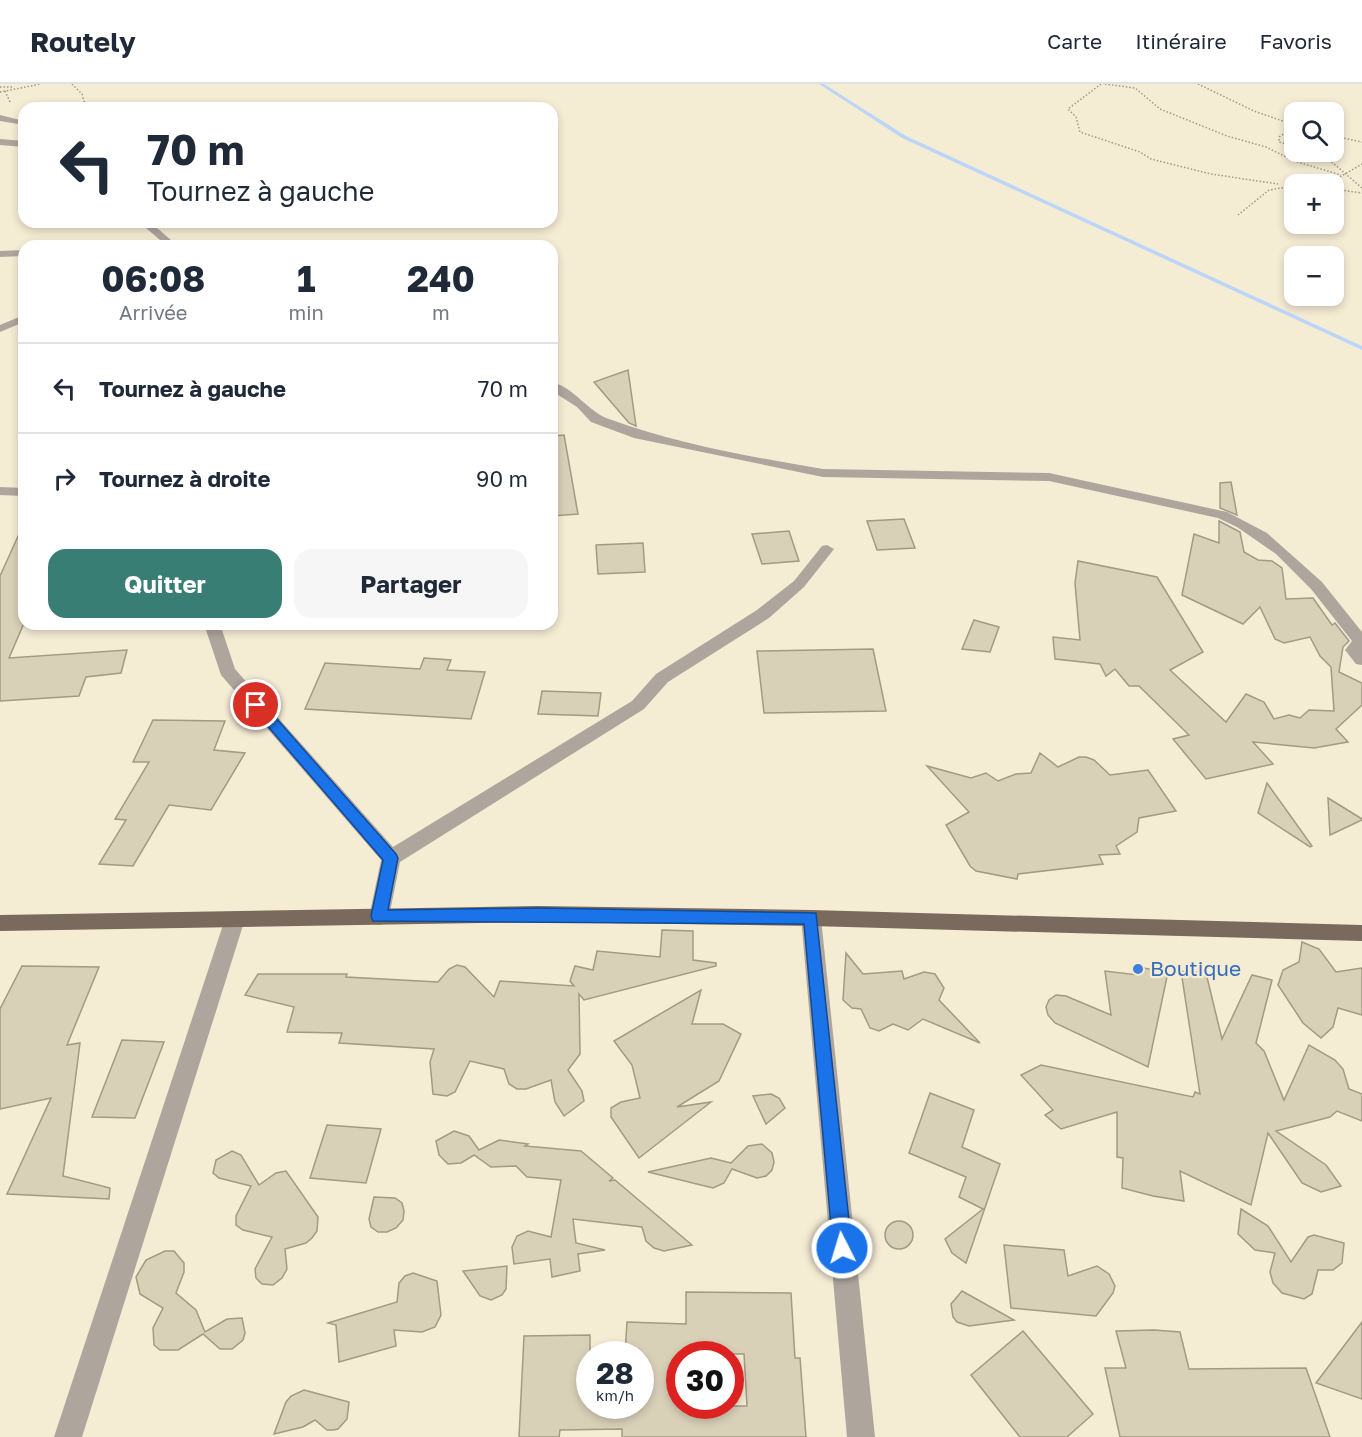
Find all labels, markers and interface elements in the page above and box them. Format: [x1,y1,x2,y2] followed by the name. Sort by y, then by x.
[30,25,136,58] text: Routely
[1047,28,1102,54] text: Carte
[1135,28,1227,54] text: Itinéraire
[1260,28,1332,54] text: Favoris
[1284,102,1344,306] map controls
[1284,102,1344,162] button: search
[147,124,244,174] text: 70 m
[48,126,126,204] icon: left
[1284,174,1344,234] button: +
[147,175,374,207] text: Tournez à gauche
[1284,246,1344,306] button: −
[101,257,205,300] text: 06:08
[297,257,315,300] text: 1
[407,257,475,300] text: 240
[119,300,187,324] text: Arrivée
[288,300,324,324] text: min
[432,300,450,324] text: m
[48,372,81,405] icon: left
[99,375,286,402] text: Tournez à gauche
[478,375,528,402] text: 70 m
[48,462,81,495] icon: right
[99,465,270,492] text: Tournez à droite
[476,465,528,492] text: 90 m
[48,549,282,618] button: Quitter
[294,549,528,618] button: Partager
[230,679,281,730] pin
[239,688,272,721] icon: arrive
[1150,955,1241,981] place label: Boutique
[1131,962,1145,976] marker: Boutique
[810,1216,874,1280] position arrow
[666,1341,744,1419] speed limit sign: 30
[596,1355,634,1391] text: 28
[596,1386,634,1404] text: km/h

